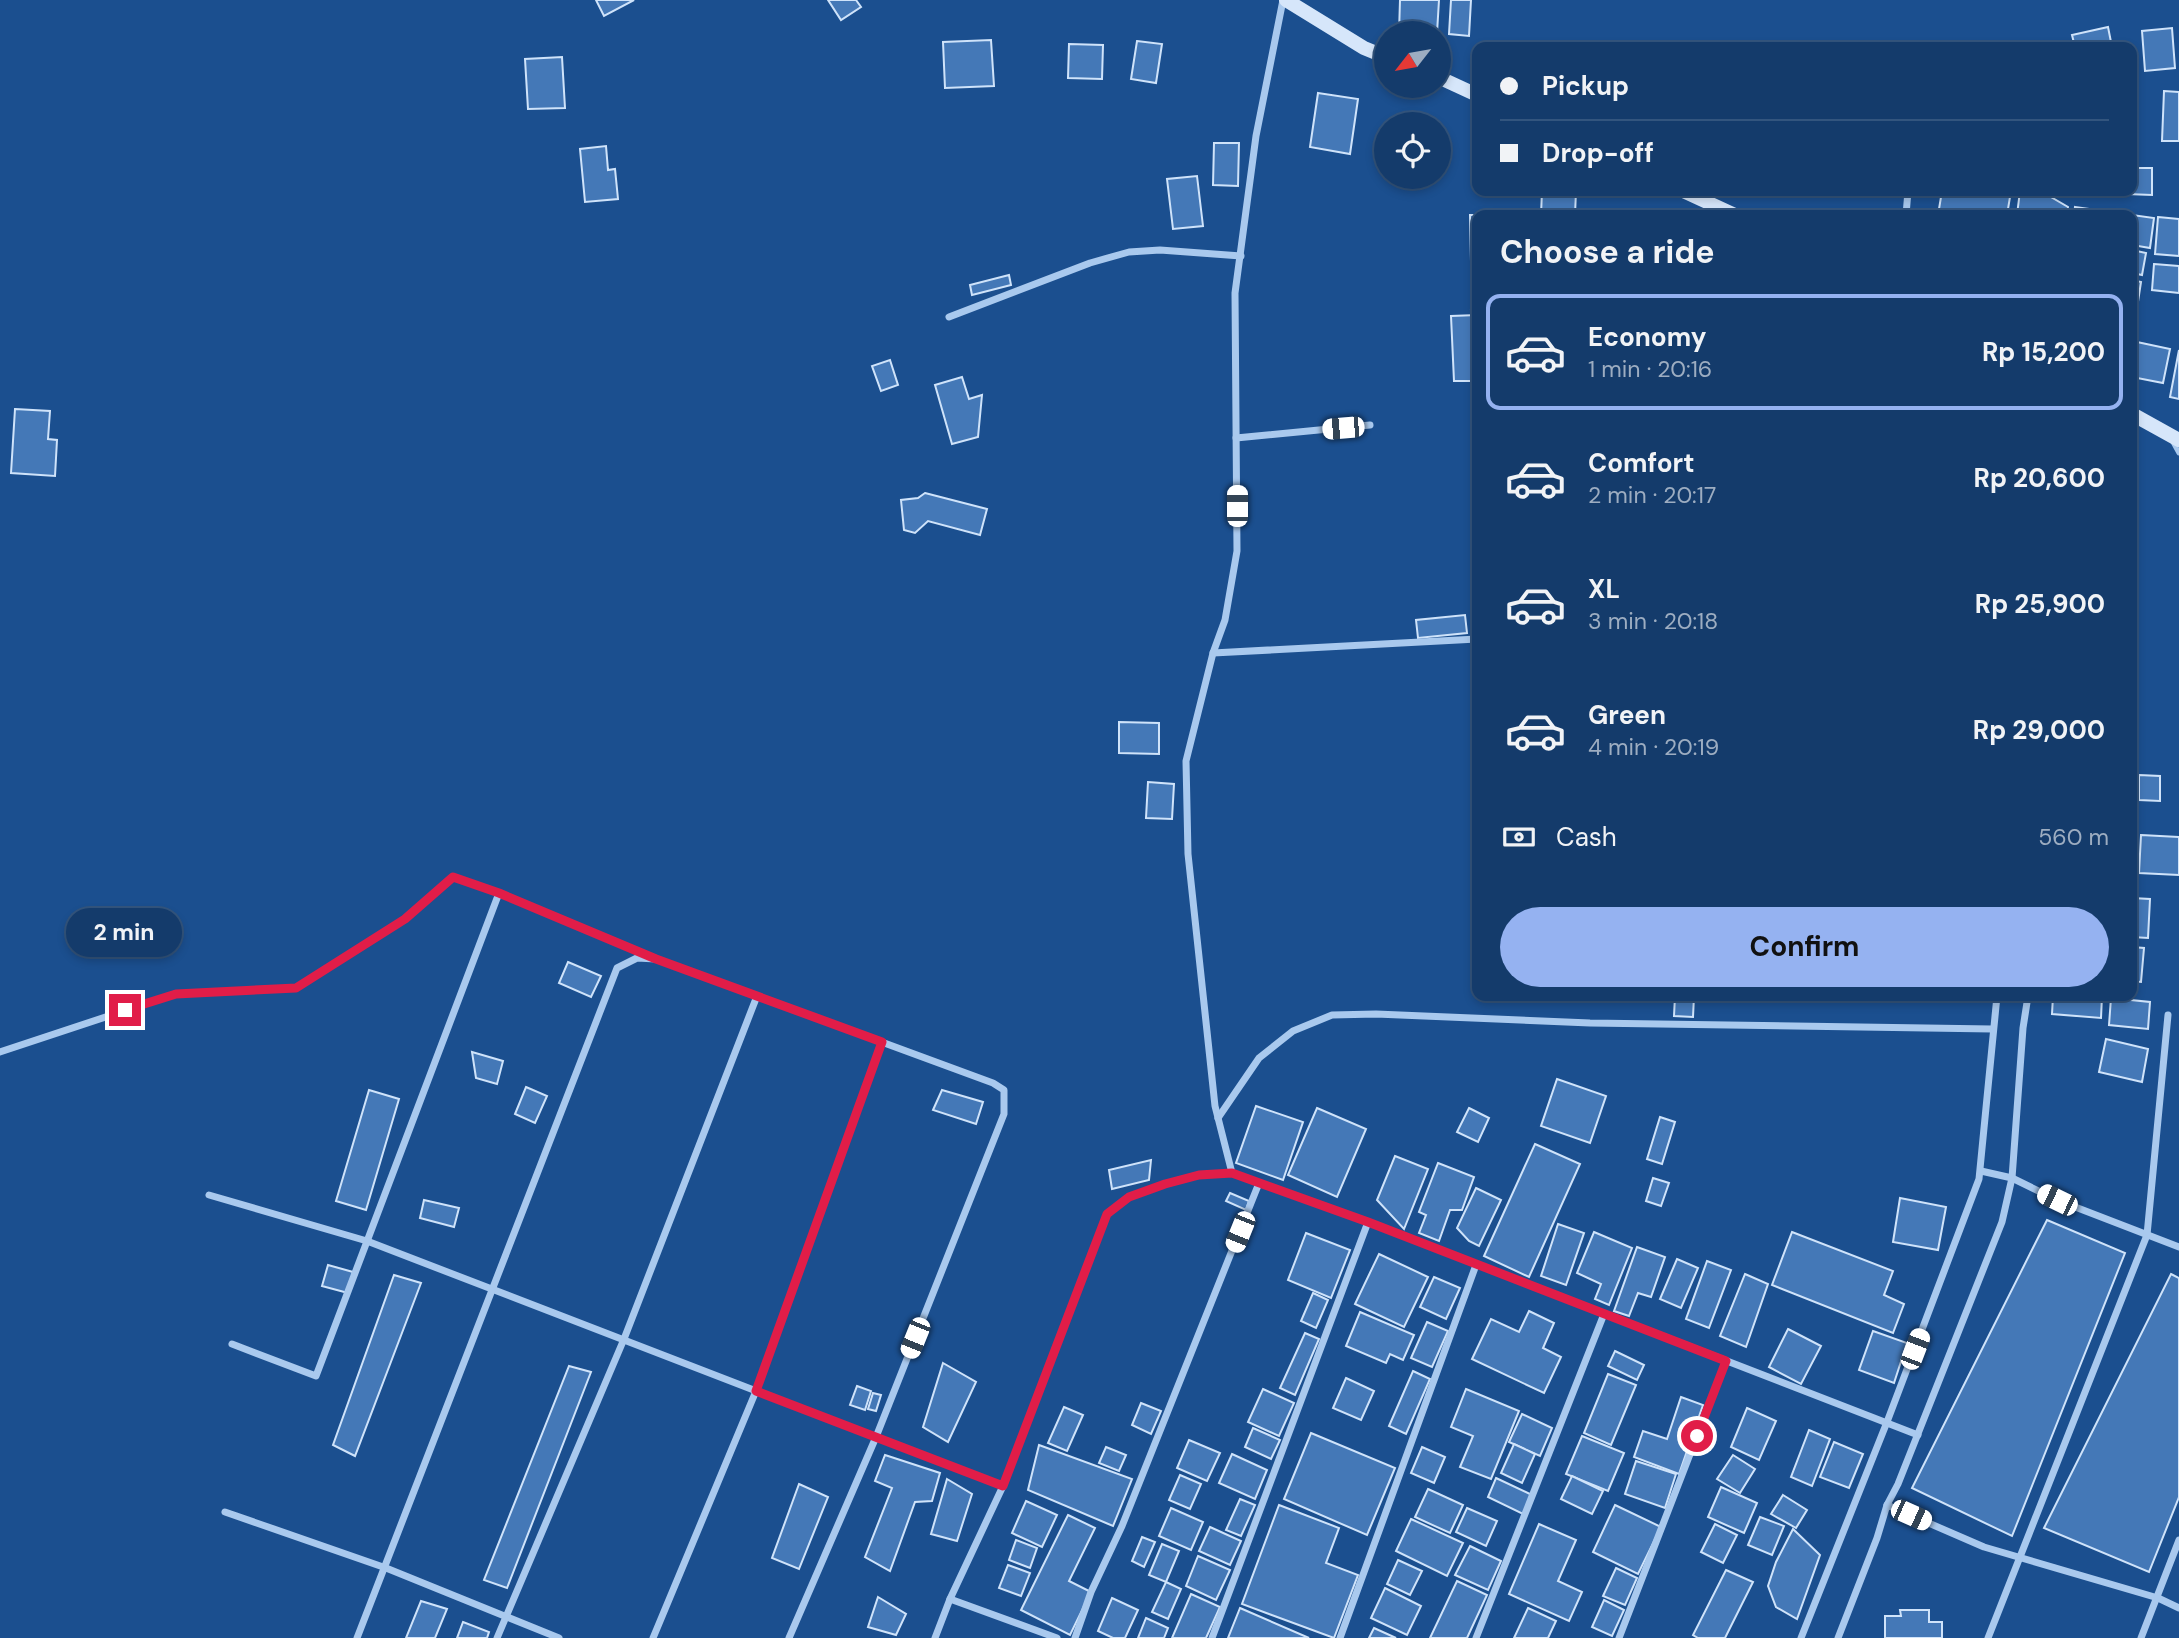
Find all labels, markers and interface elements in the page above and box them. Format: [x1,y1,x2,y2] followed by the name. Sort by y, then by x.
[1374,21,1451,98] north arrow
[1374,21,1451,189] map controls
[1542,69,1629,103] text: Pickup
[1374,112,1451,189] button: locate
[1542,136,1654,170] text: Drop-off
[1500,231,1715,273] text: Choose a ride
[1588,320,1706,354] text: Economy
[1504,321,1567,384] icon: car
[1982,335,2105,369] text: Rp 15,200
[1588,354,1712,384] text: 1 min · 20:16
[1322,416,1365,440] car
[1588,446,1694,480] text: Comfort
[1504,447,1567,510] icon: car
[1974,461,2105,495] text: Rp 20,600
[1588,480,1716,510] text: 2 min · 20:17
[1227,485,1248,527] car
[1588,572,1620,606] text: XL
[1504,573,1567,636] icon: car
[1975,587,2105,621] text: Rp 25,900
[1588,606,1718,636] text: 3 min · 20:18
[1588,698,1666,732] text: Green
[1504,699,1567,762] icon: car
[1973,713,2105,747] text: Rp 29,000
[1588,732,1719,762] text: 4 min · 20:19
[1500,818,1538,856] icon: cash
[1556,820,1617,854] text: Cash
[2038,822,2109,852] text: 560 m
[1500,907,2109,987] button: Confirm
[67,908,183,958] callout: 2 min
[94,917,154,947] text: 2 min
[109,994,141,1026] route end
[2034,1181,2081,1219] car
[1223,1209,1258,1255] car
[898,1315,933,1361] car
[1898,1326,1933,1372] car
[1681,1420,1713,1452] route start
[1888,1497,1935,1533] car

